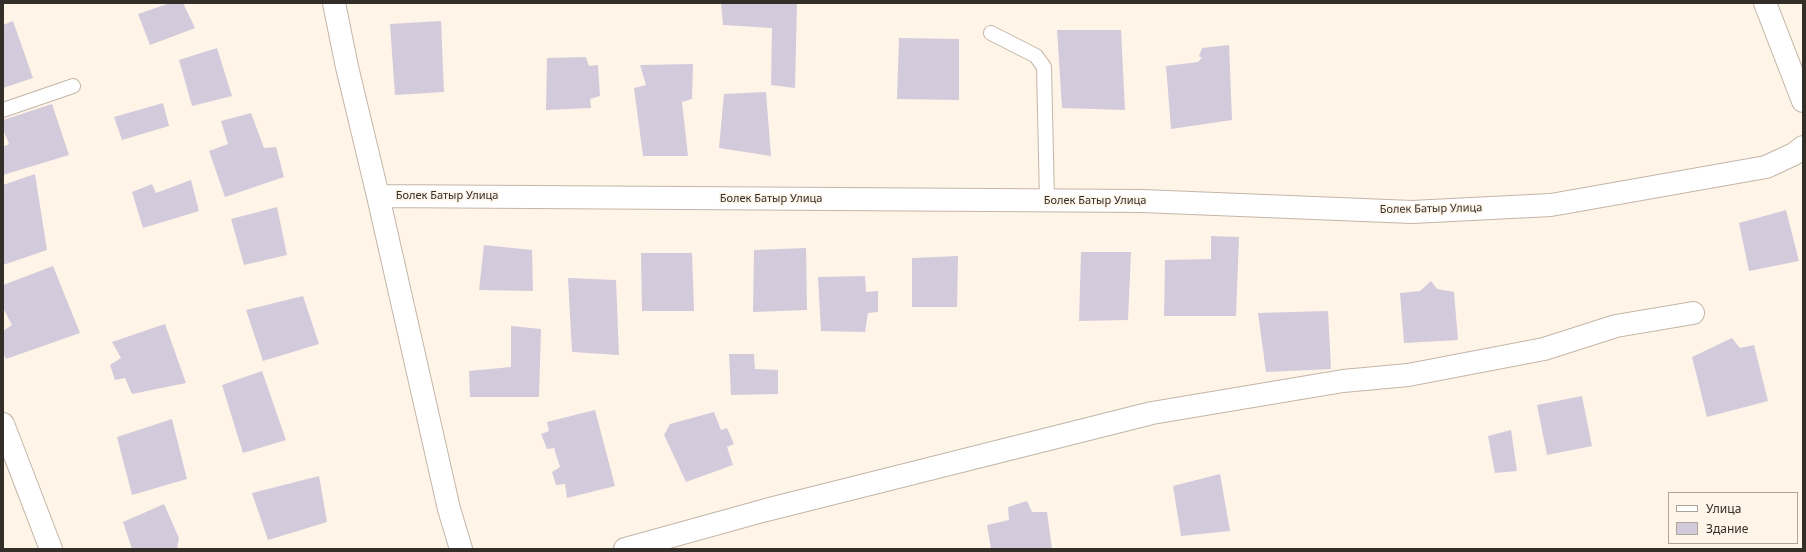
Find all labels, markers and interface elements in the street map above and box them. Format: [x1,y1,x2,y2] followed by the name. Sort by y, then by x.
[396,189,498,203] street label: Болек Батыр Улица
[720,192,822,206] street label: Болек Батыр Улица
[1044,194,1146,208] street label: Болек Батыр Улица
[1380,202,1482,216] street label: Болек Батыр Улица
[1668,492,1798,544] legend
[1706,500,1741,517] text: Улица
[1706,520,1748,537] text: Здание

